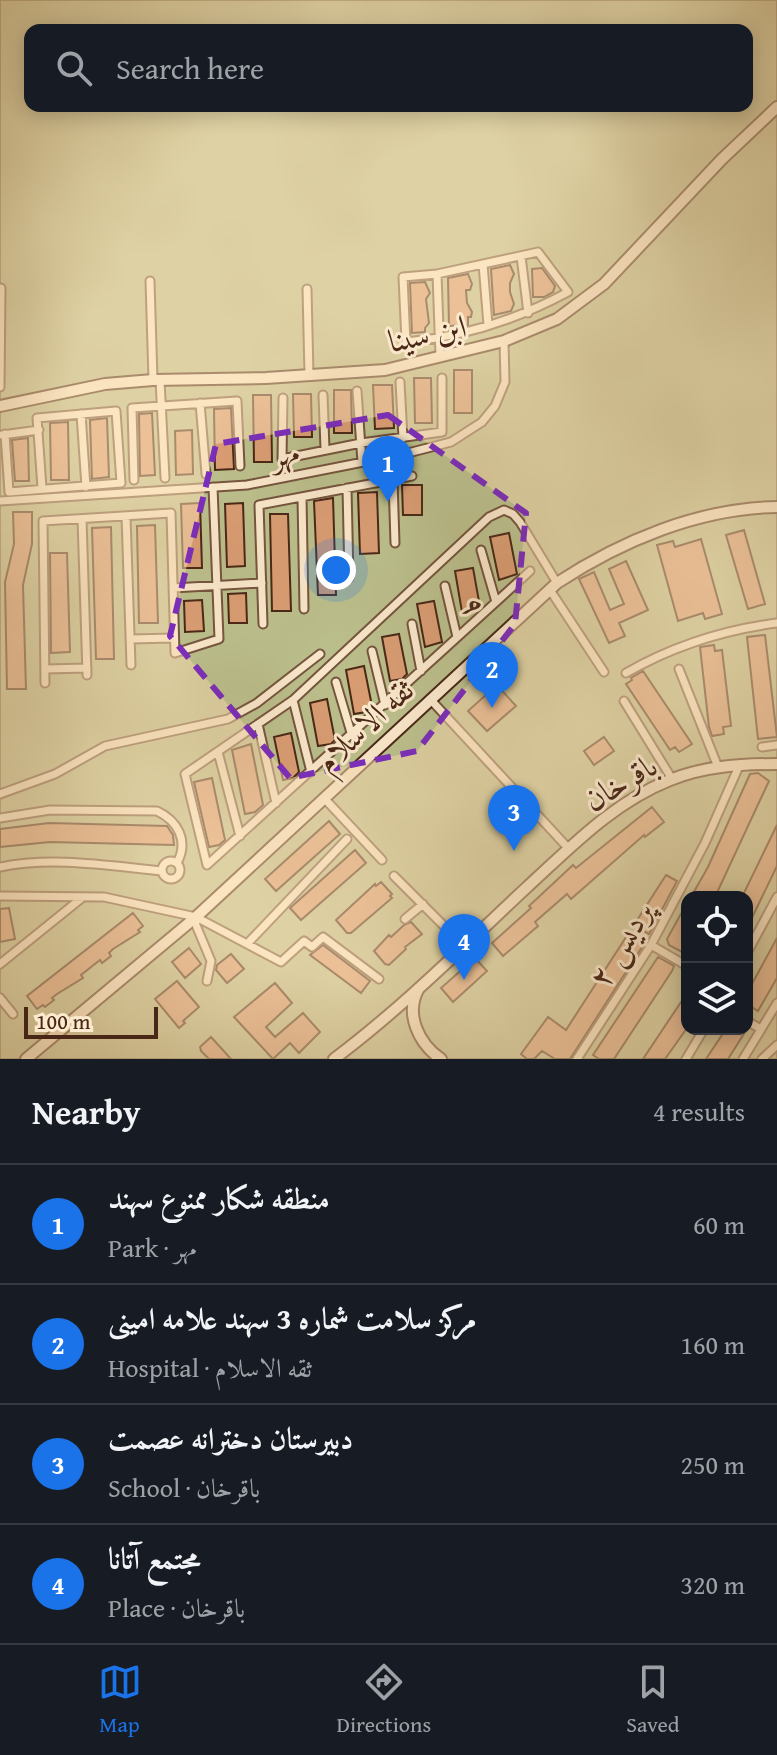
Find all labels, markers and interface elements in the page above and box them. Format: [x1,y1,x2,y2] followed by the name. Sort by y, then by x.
[24,24,753,112] search box
[52,46,96,90] icon: search
[116,46,264,90] text: Search here
[383,302,471,364] street label: ابن سینا
[264,427,303,479] street label: مهر
[362,436,414,502] pin: 1
[316,550,356,590] your location
[450,592,500,620] street label: ۹
[466,642,518,708] pin: 2
[304,666,428,787] street label: ثقه الاسلام
[574,742,666,822] street label: باقرخان
[488,785,540,851] pin: 3
[576,889,666,996] street label: پردیس ۲
[681,891,753,1035] map controls
[681,891,753,963] button: locate
[438,914,490,980] pin: 4
[681,963,753,1035] button: layers
[24,1003,158,1039] scale bar
[36,1005,91,1037] text: 100 m
[32,1087,141,1136] text: Nearby
[653,1092,745,1131] text: 4 results
[108,1176,330,1220] text: منطقه شکار ممنوع سهند
[51,1205,65,1244] text: 1
[693,1205,745,1244] text: 60 m
[108,1228,197,1267] text: Park · مهر
[108,1296,476,1340] text: مرکز سلامت شماره 3 سهند علامه امینی
[51,1325,65,1364] text: 2
[680,1325,745,1364] text: 160 m
[108,1348,312,1387] text: Hospital · ثقه الاسلام
[108,1416,353,1460] text: دبیرستان دخترانه عصمت
[51,1445,65,1484] text: 3
[680,1445,745,1484] text: 250 m
[108,1468,260,1507] text: School · باقرخان
[108,1536,200,1580] text: مجتمع آتانا
[51,1565,65,1604] text: 4
[680,1565,745,1604] text: 320 m
[108,1588,245,1627] text: Place · باقرخان
[98,1660,142,1740] tab: Map
[337,1660,431,1740] tab: Directions
[626,1660,679,1740] tab: Saved

